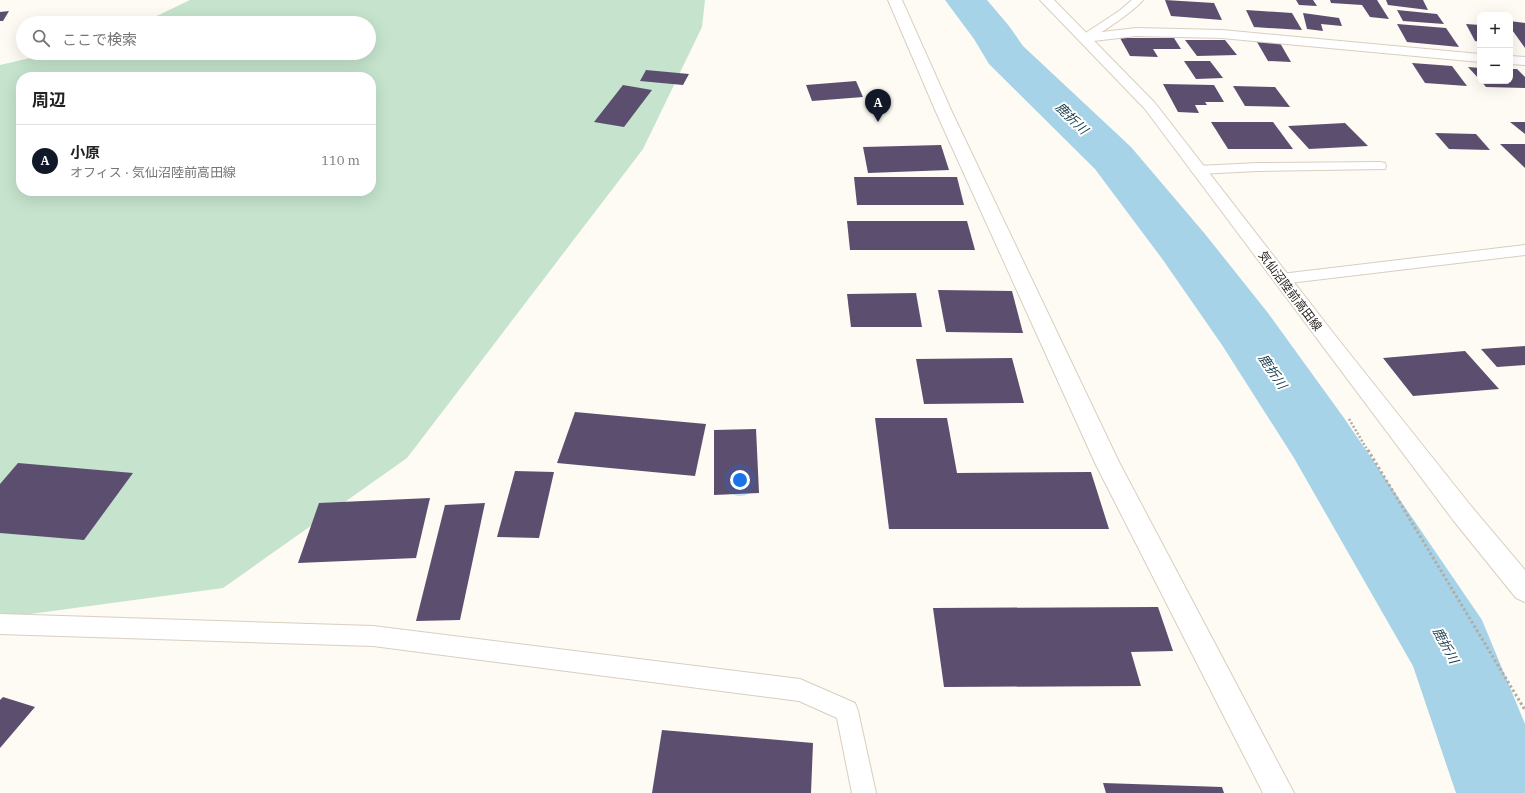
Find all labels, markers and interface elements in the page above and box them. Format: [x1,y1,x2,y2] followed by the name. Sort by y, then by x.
[1477,12,1513,84] map controls
[1477,12,1513,48] button: +
[16,16,376,60] search box
[30,27,52,49] icon: search
[62,30,137,49] text: ここで検索
[1477,48,1513,84] button: −
[32,89,66,111] text: 周辺
[865,89,891,122] pin: A
[1052,99,1093,139] water label: 鹿折川
[70,143,100,162] text: 小原
[40,152,50,169] text: A
[321,152,360,169] text: 110 m
[70,164,236,181] text: オフィス · 気仙沼陸前高田線
[1256,248,1325,334] street label: 気仙沼陸前高田線
[1255,350,1292,394] water label: 鹿折川
[730,470,750,490] your location
[1429,624,1463,668] water label: 鹿折川

